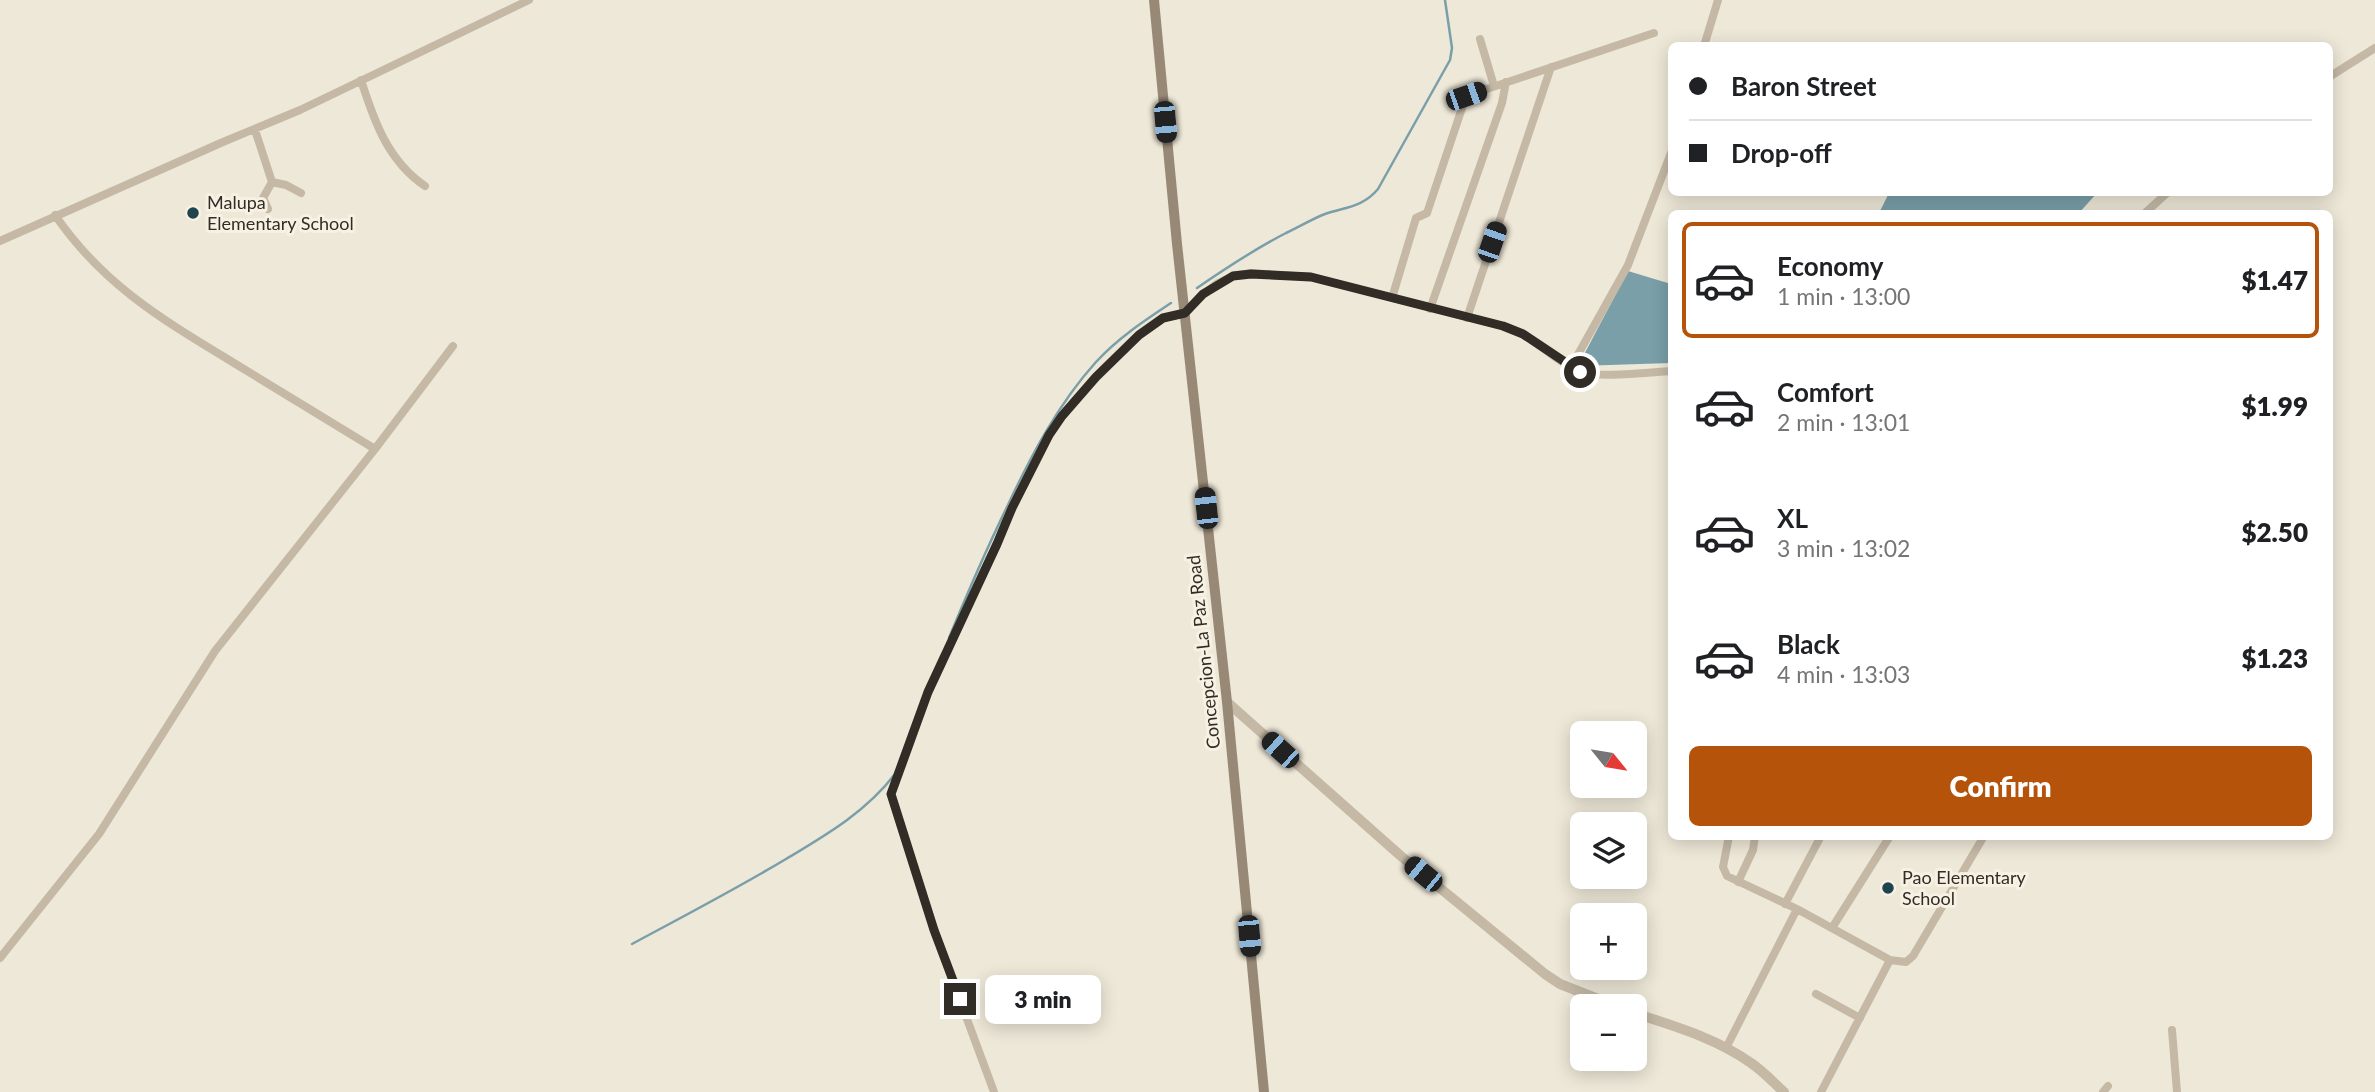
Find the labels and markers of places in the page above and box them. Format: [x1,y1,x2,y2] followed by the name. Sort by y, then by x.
[207,191,354,234] place label: Malupa Elementary School
[185,205,201,221] marker: Malupa Elementary School
[1902,866,2027,909] place label: Pao Elementary School
[1880,880,1896,896] marker: Pao Elementary School

